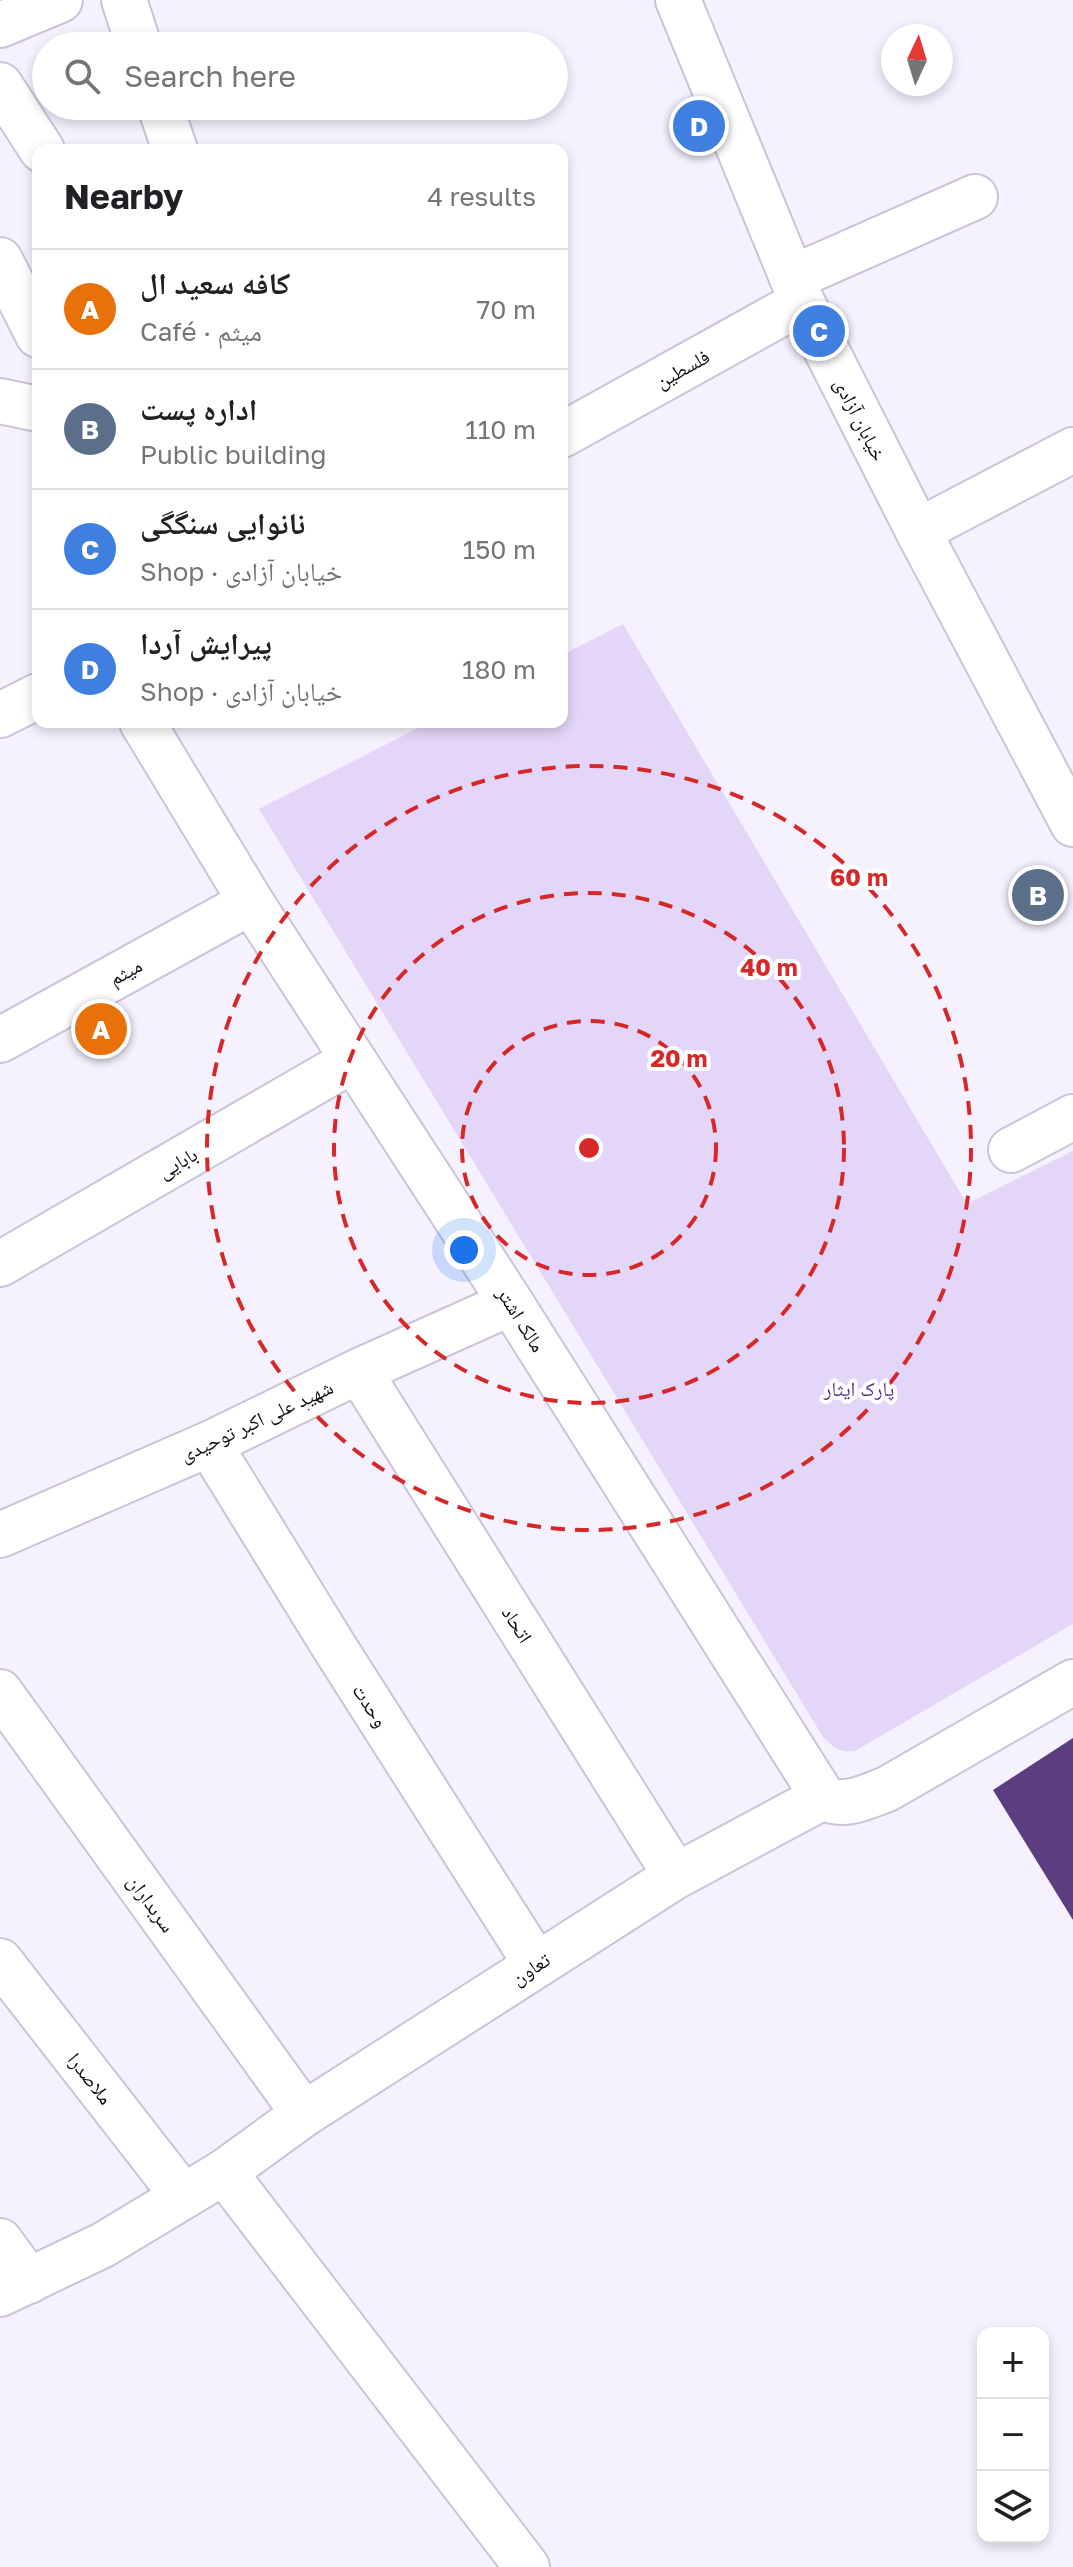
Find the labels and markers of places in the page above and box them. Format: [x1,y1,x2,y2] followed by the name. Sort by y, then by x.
[673,96,725,156] pin: D
[793,301,845,361] pin: C
[1012,865,1064,925] pin: B
[75,999,127,1059] pin: A
[575,1134,603,1162] centre of rings

